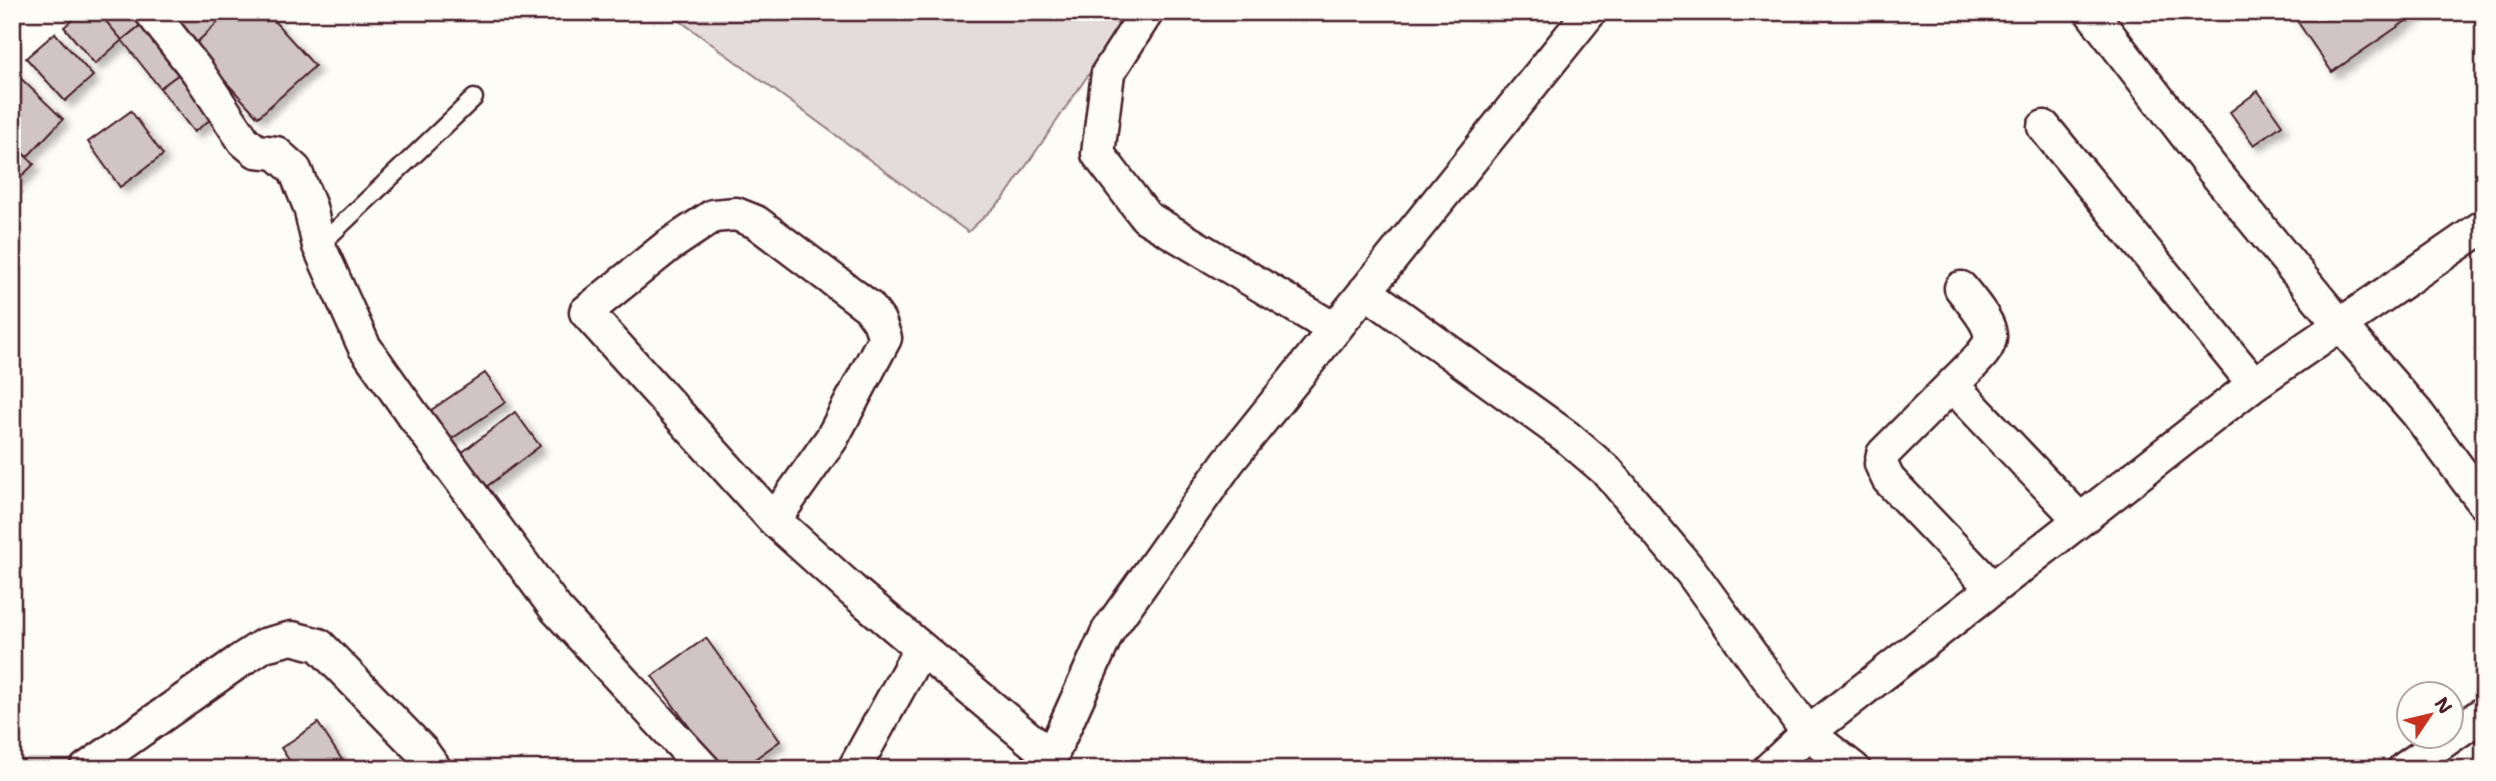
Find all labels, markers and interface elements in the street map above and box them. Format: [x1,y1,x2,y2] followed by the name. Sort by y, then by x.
[2394,680,2464,750] north arrow
[2429,692,2458,719] text: N

